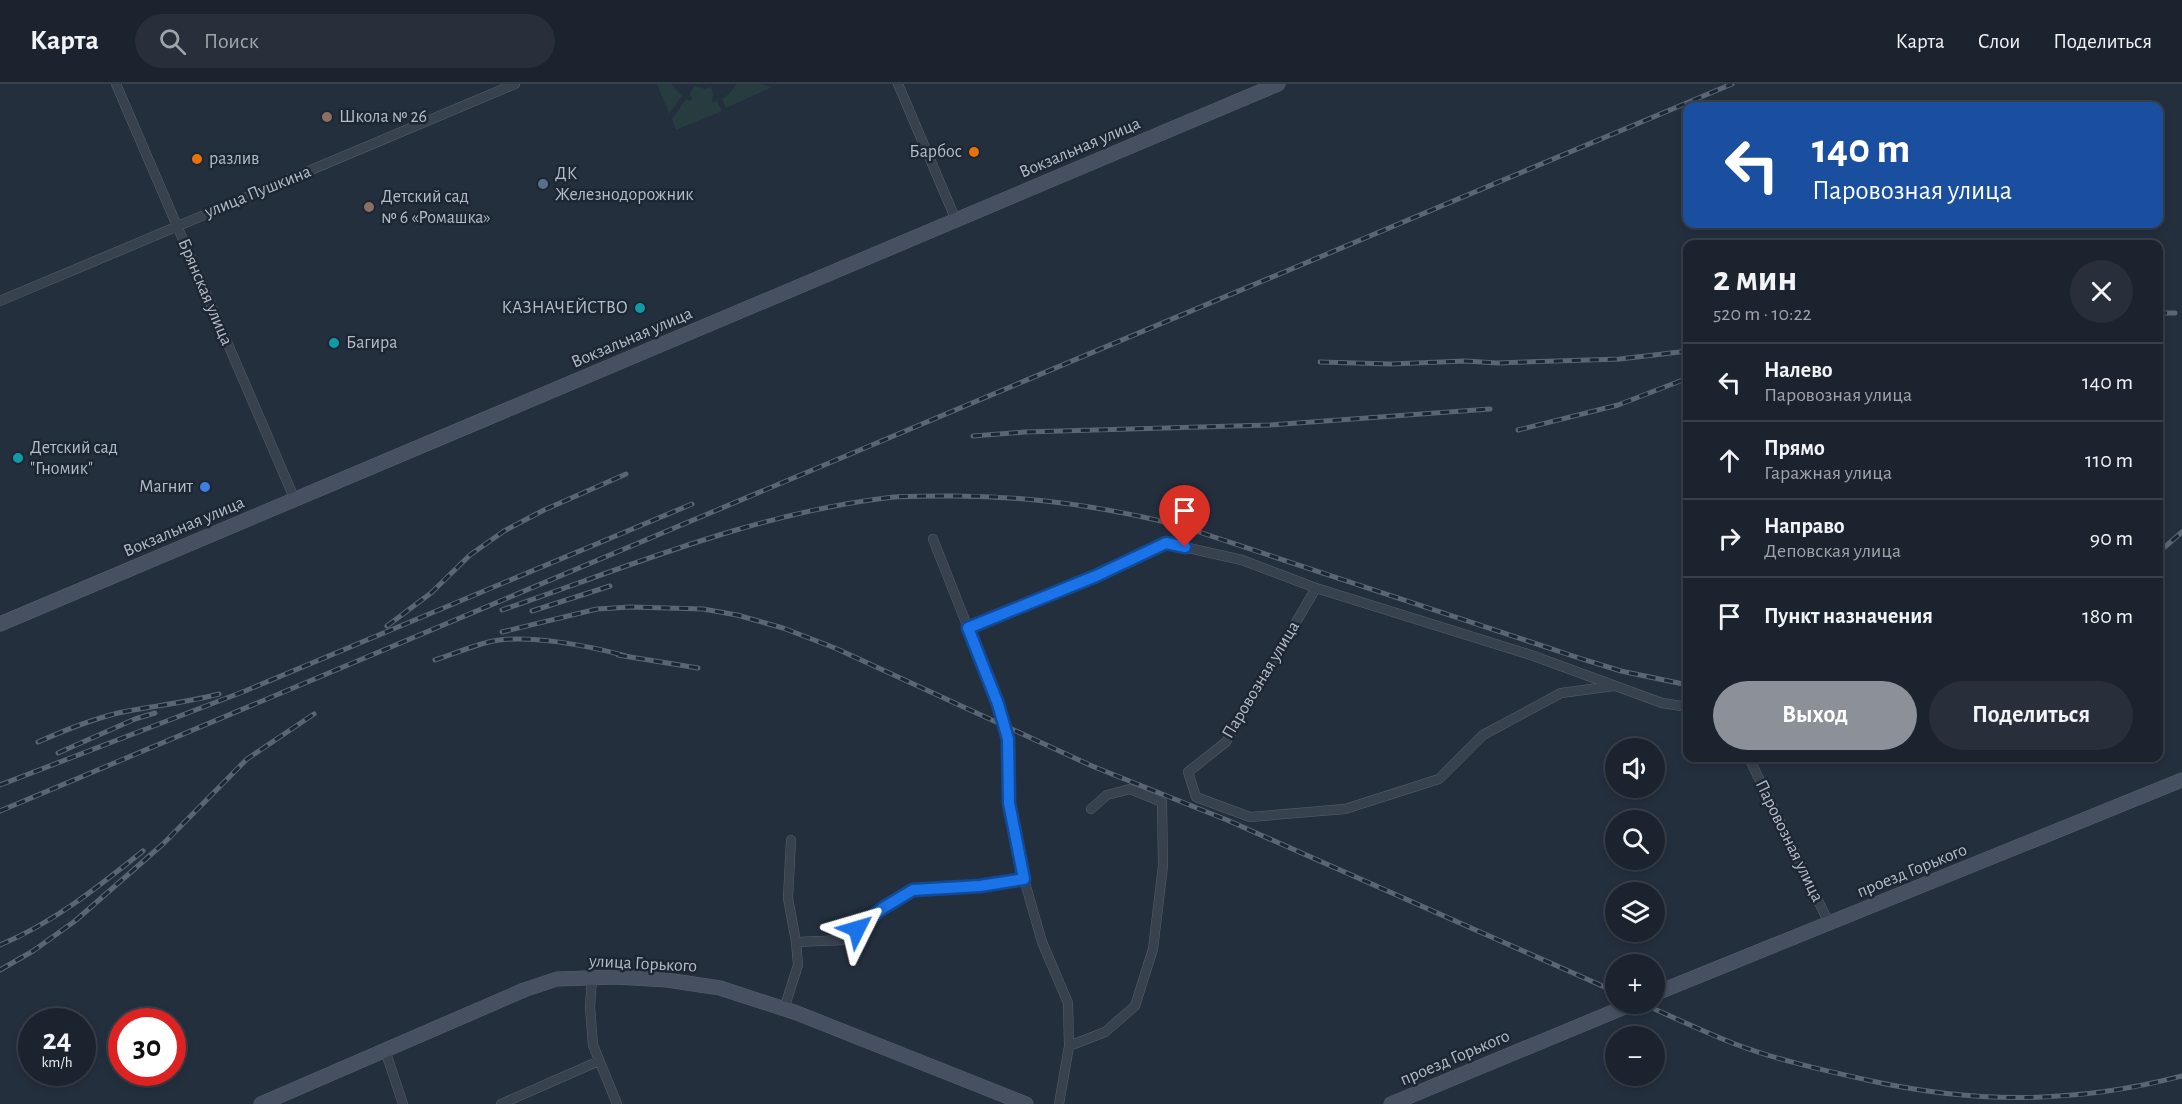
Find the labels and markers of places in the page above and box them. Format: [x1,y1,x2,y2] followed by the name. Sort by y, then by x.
[339,108,427,126] place label: Школа № 26
[320,110,334,124] marker: Школа № 26
[909,142,962,161] place label: Барбос
[967,145,981,159] marker: Барбос
[209,150,259,168] place label: разлив
[190,152,204,166] marker: разлив
[555,165,694,204] place label: ДК Железнодорожник
[536,177,550,191] marker: ДК Железнодорожник
[381,188,491,227] place label: Детский сад № 6 «Ромашка»
[362,200,376,214] marker: Детский сад № 6 «Ромашка»
[501,297,628,317] place label: КАЗНАЧЕЙСТВО
[633,301,647,315] marker: КАЗНАЧЕЙСТВО
[346,334,397,352] place label: Багира
[327,336,341,350] marker: Багира
[30,439,118,478] place label: Детский сад "Гномик"
[11,451,25,465] marker: Детский сад "Гномик"
[139,478,194,496] place label: Магнит
[198,480,212,494] marker: Магнит
[1159,485,1210,547] pin

